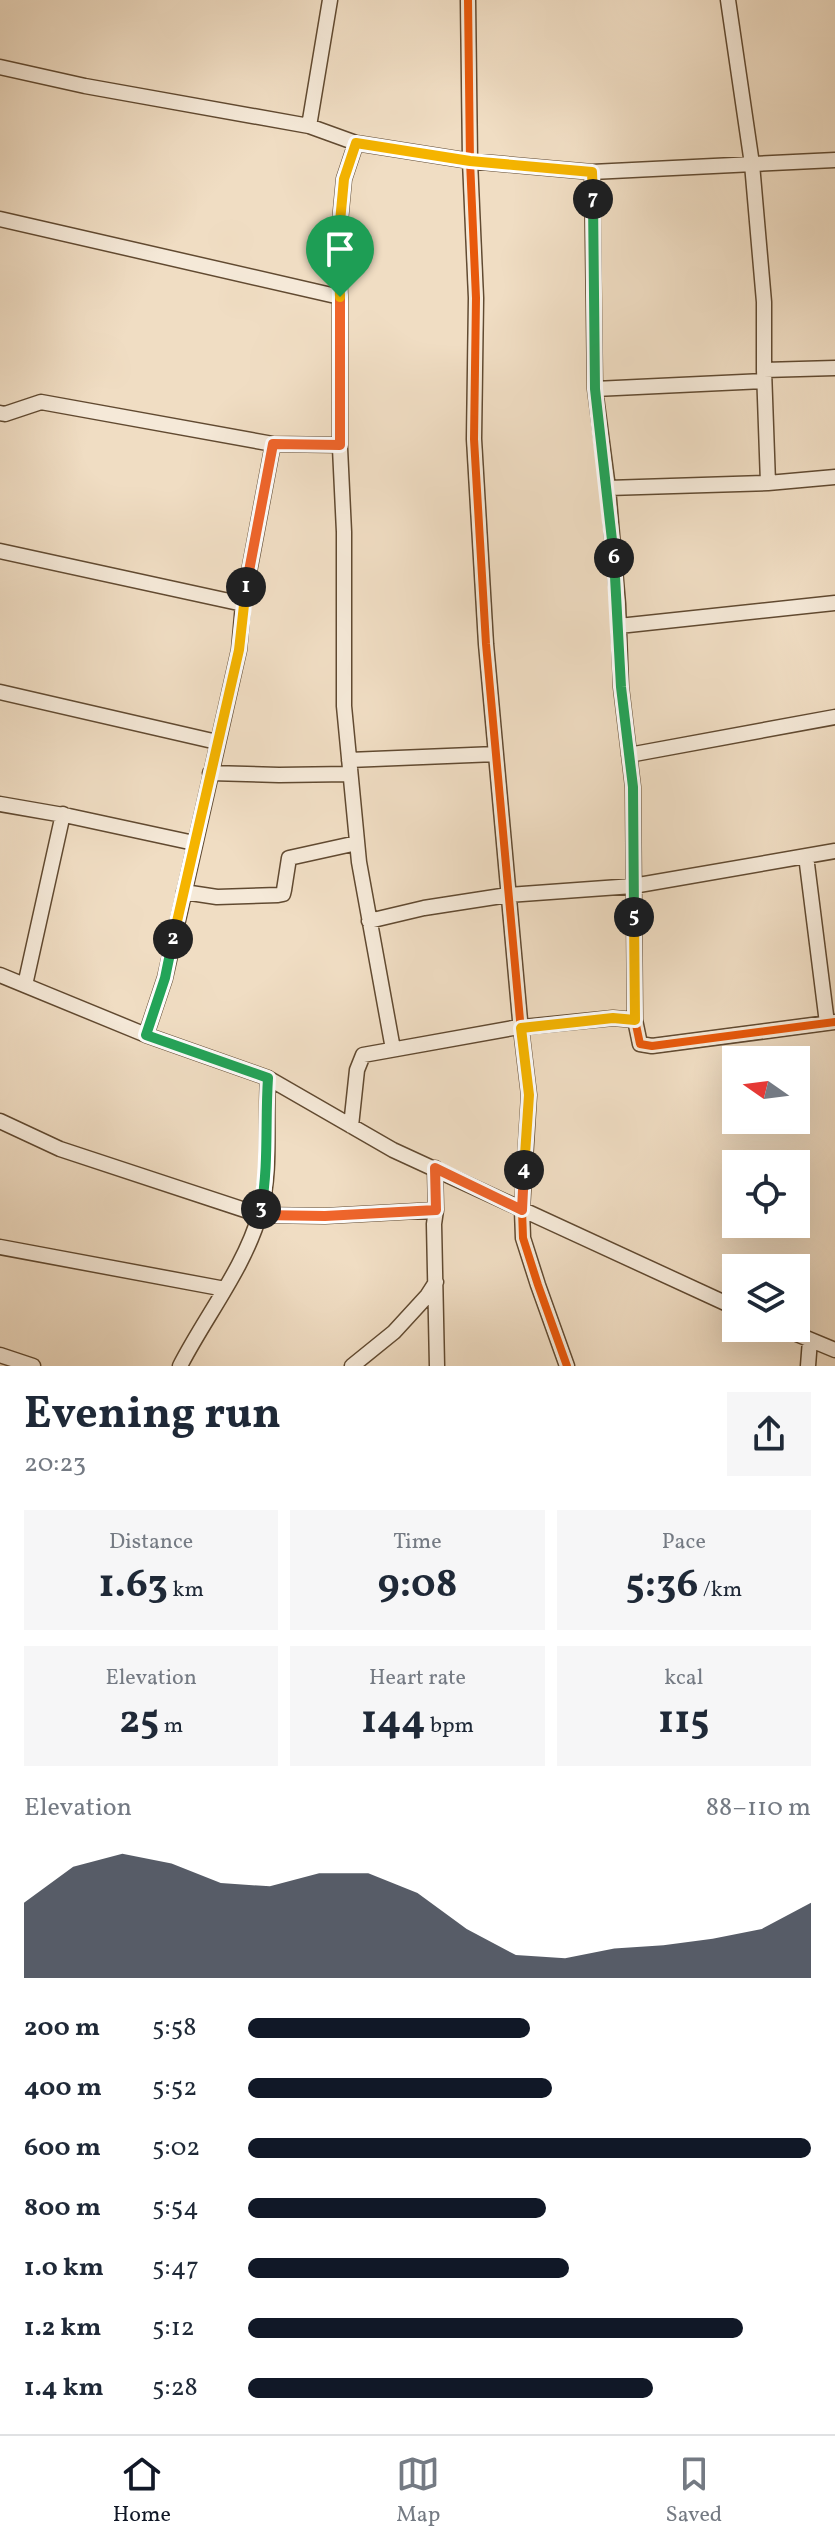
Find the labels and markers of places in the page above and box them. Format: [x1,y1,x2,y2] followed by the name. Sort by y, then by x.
[573,179,613,219] pin: 7
[306,215,374,297] pin
[594,538,634,578] pin: 6
[226,567,266,607] pin: 1
[614,897,654,937] pin: 5
[153,919,193,959] pin: 2
[504,1150,544,1190] pin: 4
[241,1189,281,1229] pin: 3

